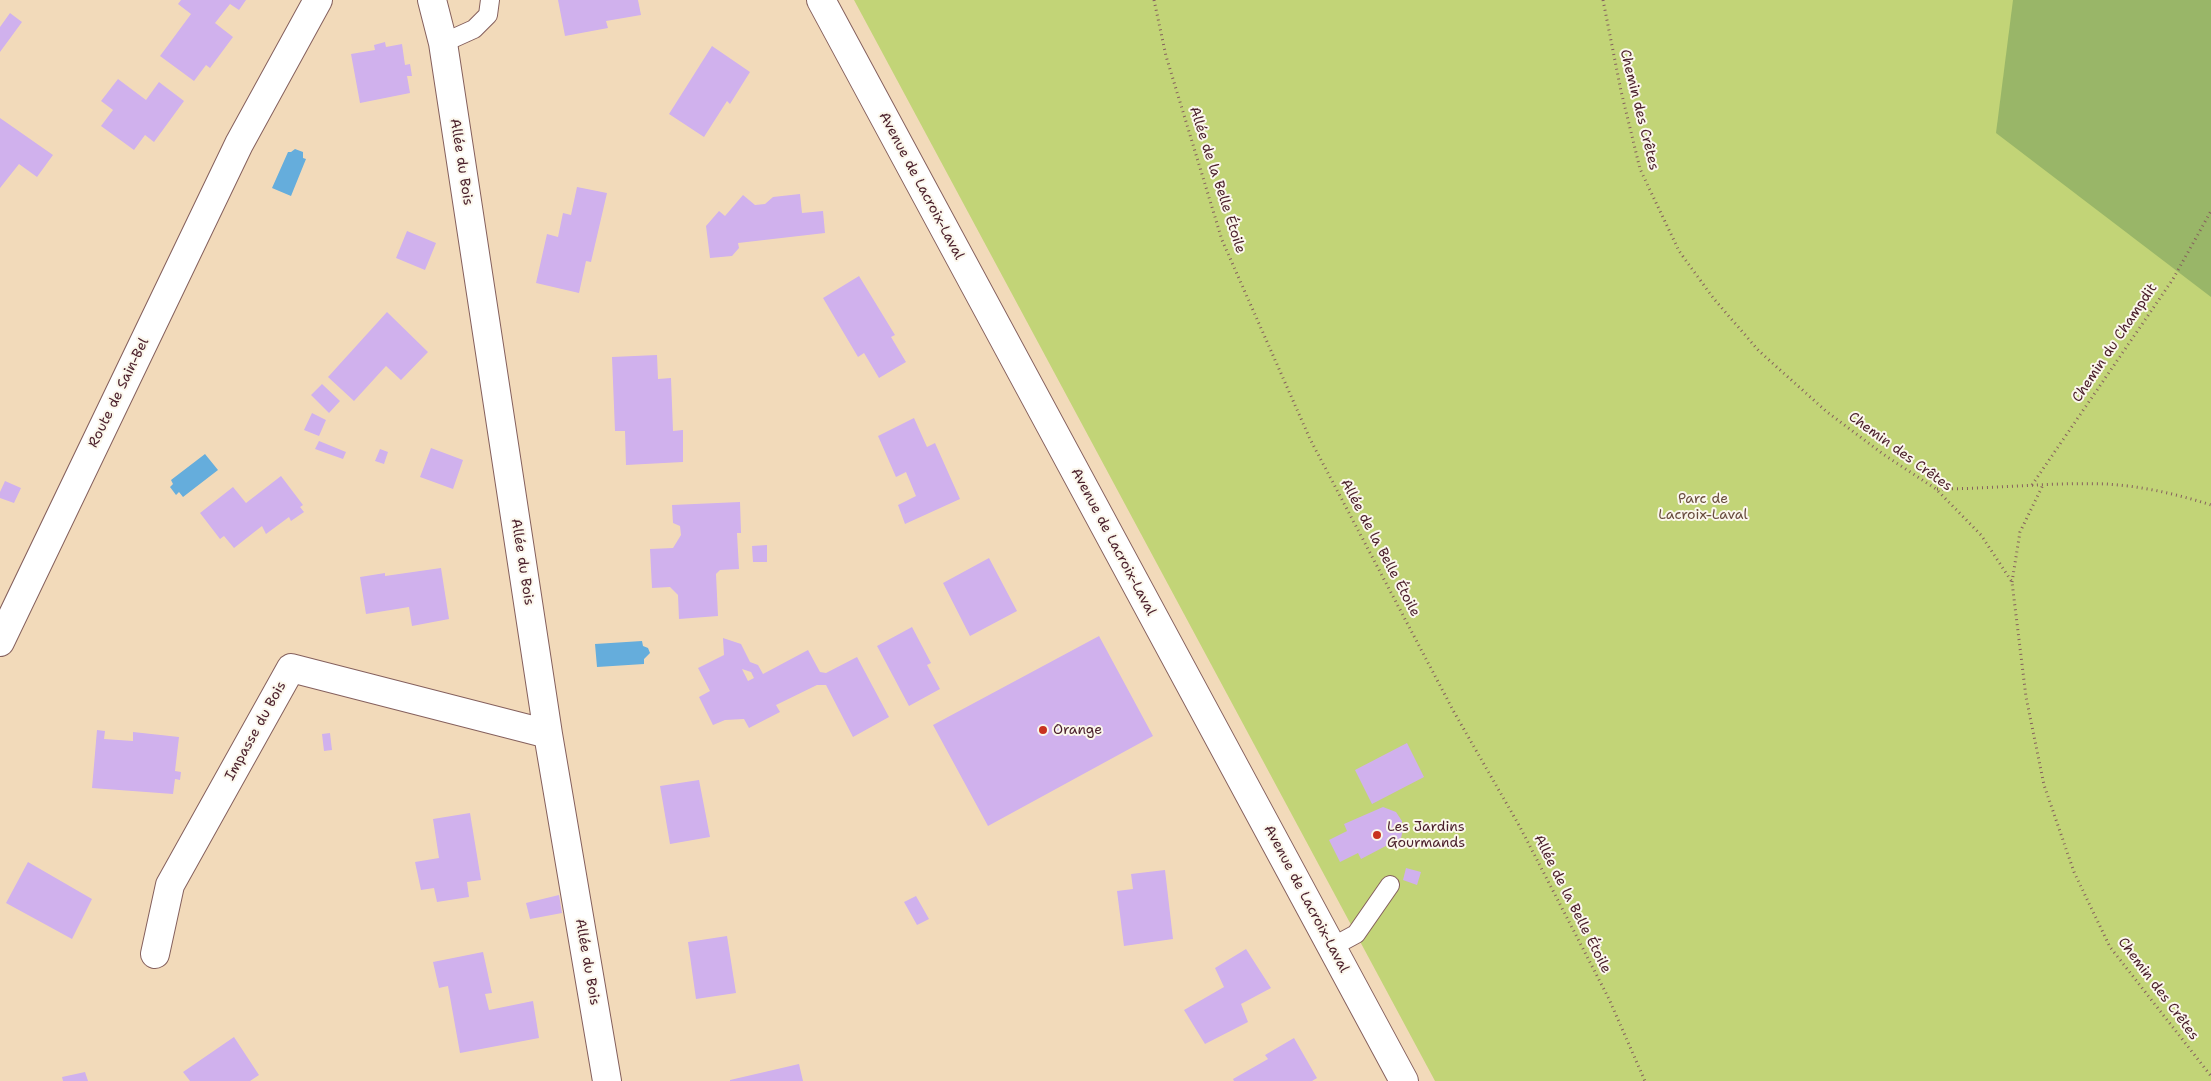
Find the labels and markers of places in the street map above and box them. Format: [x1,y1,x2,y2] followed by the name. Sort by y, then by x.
[1053,722,1102,738] place label: Orange
[1037,724,1049,736] marker: Orange
[1387,819,1465,852] place label: Les Jardins Gourmands
[1371,829,1383,841] marker: Les Jardins Gourmands

